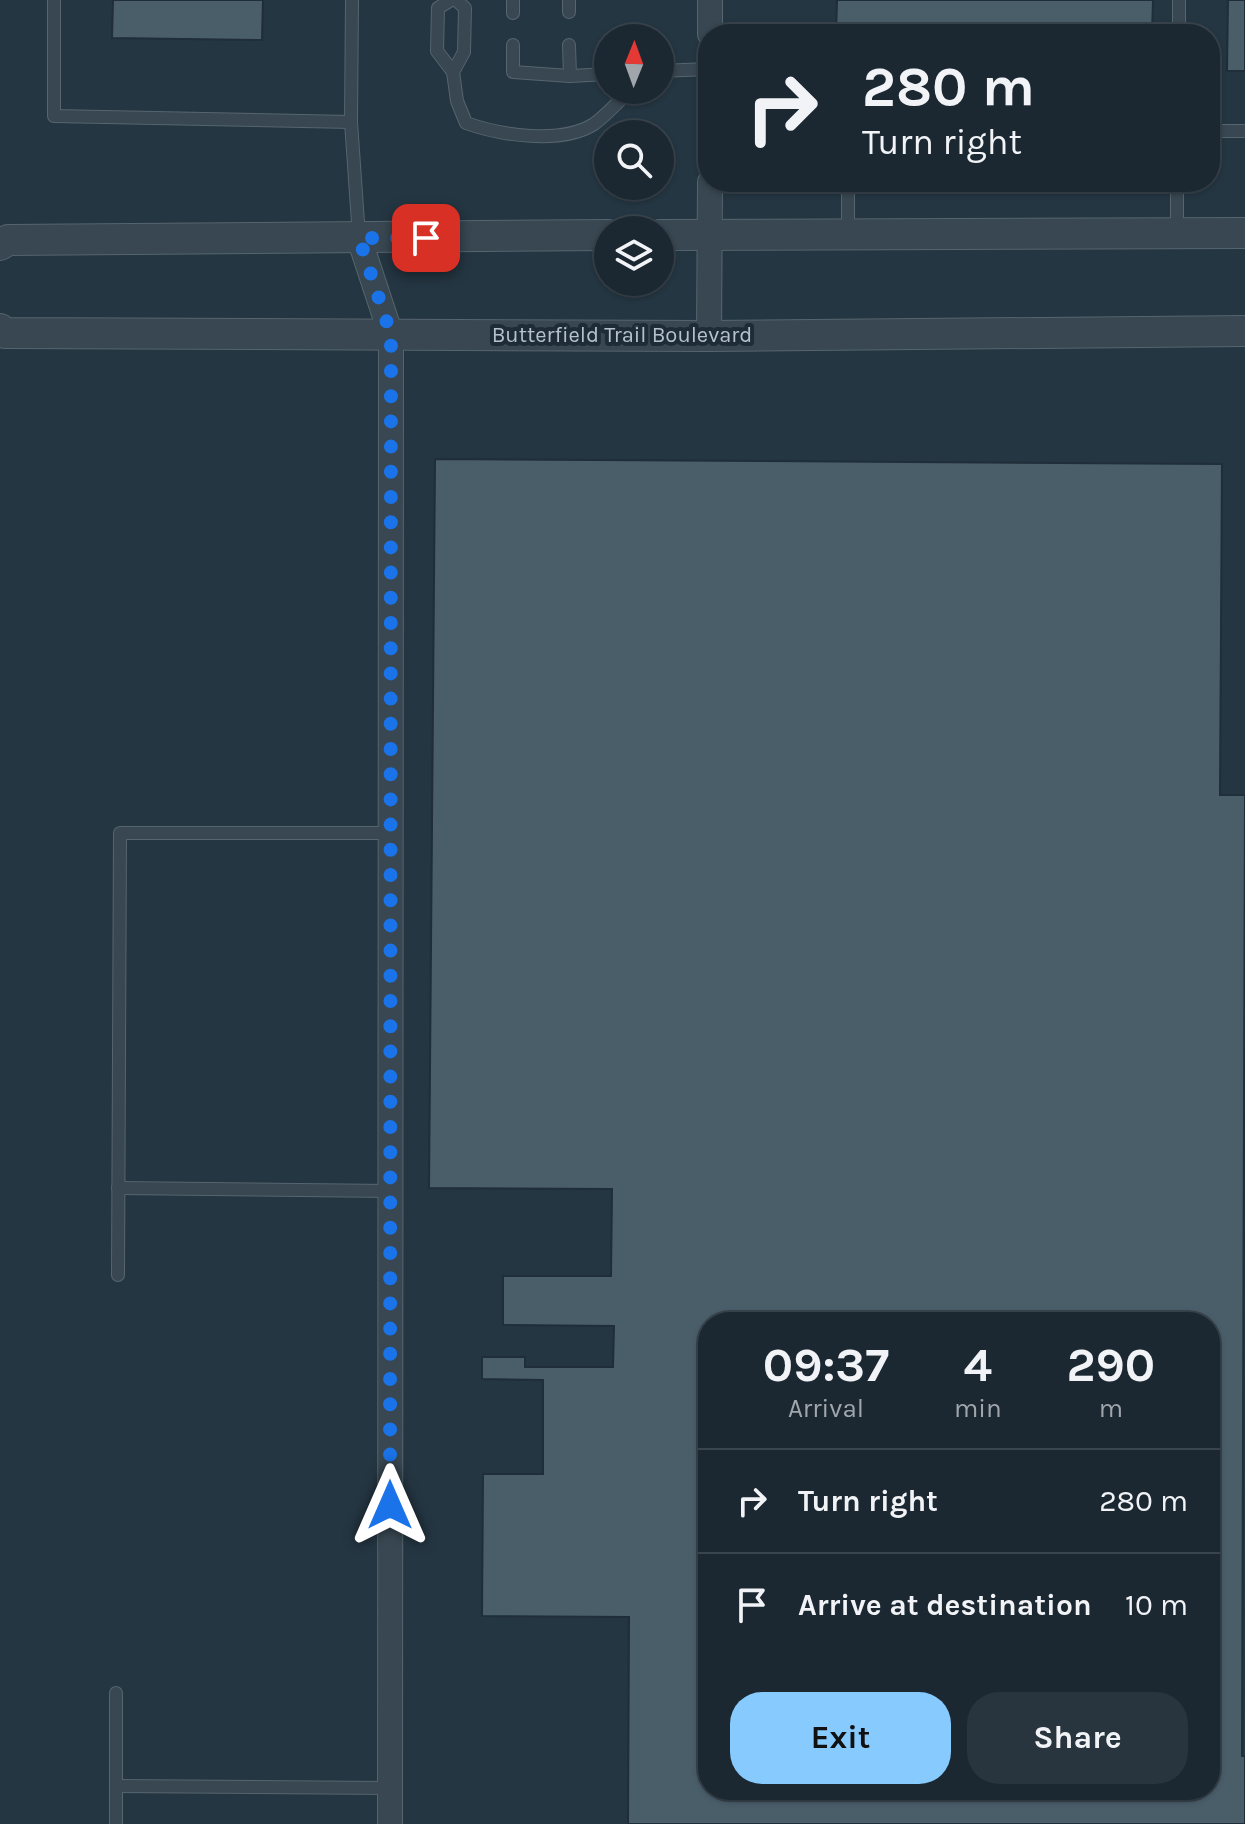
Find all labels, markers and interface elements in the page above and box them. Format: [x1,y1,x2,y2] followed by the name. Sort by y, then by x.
[594,24,674,104] north arrow
[594,24,674,296] map controls
[862,54,1035,119] text: 280 m
[730,56,834,160] icon: right
[594,120,674,200] button: search
[862,121,1022,163] text: Turn right
[392,204,460,272] pin
[404,216,448,260] icon: arrive
[594,216,674,296] button: layers
[492,322,752,348] street label: Butterfield Trail Boulevard
[763,1337,889,1393] text: 09:37
[964,1337,992,1393] text: 4
[1066,1337,1155,1393] text: 290
[788,1393,864,1424] text: Arrival
[954,1393,1002,1424] text: min
[1099,1393,1123,1424] text: m
[348,1463,432,1547] position arrow
[730,1479,774,1523] icon: right
[798,1483,938,1519] text: Turn right
[1099,1483,1188,1519] text: 280 m
[730,1583,774,1627] icon: arrive
[798,1587,1092,1623] text: Arrive at destination
[1125,1587,1188,1623] text: 10 m
[730,1692,951,1784] button: Exit
[967,1692,1188,1784] button: Share

